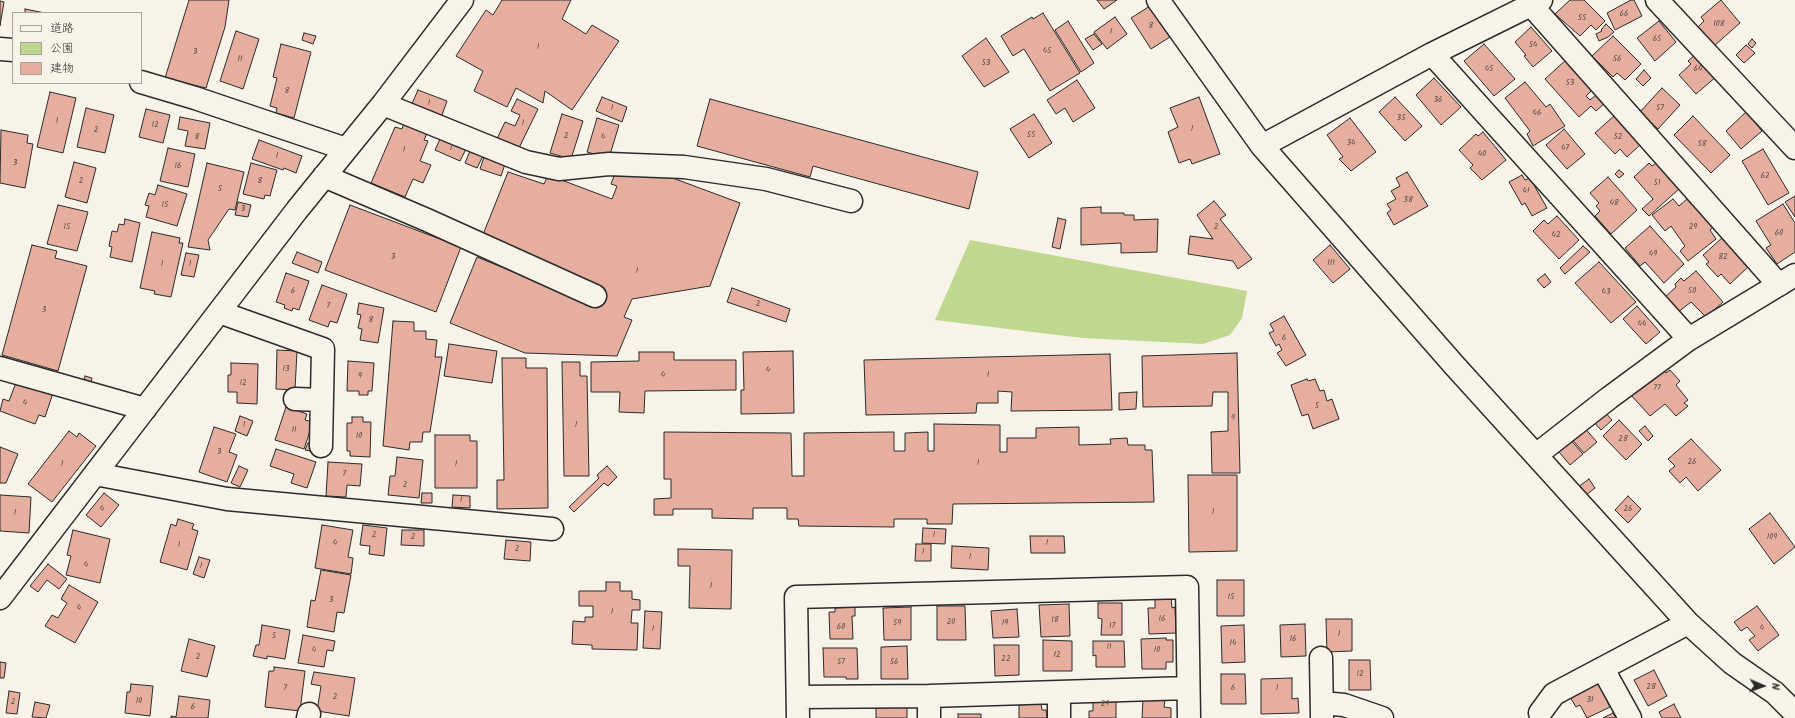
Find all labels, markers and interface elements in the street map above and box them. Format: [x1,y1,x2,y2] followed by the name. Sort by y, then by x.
[1620,10,1628,20] house number: 66
[12,12,142,84] legend
[1578,14,1586,24] house number: 55
[50,19,74,38] text: 道路
[1713,20,1725,30] house number: 108
[1149,22,1153,32] house number: 8
[1110,28,1112,38] house number: 1
[1653,35,1661,45] house number: 65
[50,39,74,58] text: 公園
[1529,41,1537,51] house number: 54
[537,43,539,53] house number: 1
[1043,47,1051,57] house number: 45
[193,48,197,58] house number: 3
[237,55,243,65] house number: 11
[1613,55,1621,65] house number: 56
[50,59,74,78] text: 建物
[982,59,990,69] house number: 53
[1485,65,1493,75] house number: 45
[1694,65,1702,75] house number: 64
[1566,79,1574,89] house number: 53
[285,87,289,97] house number: 8
[1433,96,1443,106] house number: 36
[428,99,430,109] house number: 1
[611,104,613,114] house number: 1
[1656,104,1664,114] house number: 57
[1533,109,1541,119] house number: 46
[1397,114,1405,124] house number: 35
[56,117,58,127] house number: 1
[522,119,524,129] house number: 1
[151,121,159,131] house number: 12
[1191,125,1193,135] house number: 1
[94,126,98,136] house number: 2
[1027,131,1035,141] house number: 55
[564,132,568,142] house number: 2
[195,133,199,143] house number: 8
[601,133,605,143] house number: 4
[1614,133,1622,143] house number: 52
[1347,139,1355,149] house number: 34
[1697,140,1707,150] house number: 58
[450,144,452,154] house number: 1
[1561,144,1569,154] house number: 47
[403,146,405,156] house number: 1
[1478,150,1486,160] house number: 40
[276,152,278,162] house number: 1
[13,159,17,169] house number: 3
[175,162,181,172] house number: 16
[1760,172,1770,182] house number: 62
[79,177,83,187] house number: 2
[258,177,262,187] house number: 8
[1654,179,1660,189] house number: 51
[218,185,222,195] house number: 5
[1523,187,1529,197] house number: 41
[1403,196,1413,206] house number: 38
[1609,199,1619,209] house number: 48
[162,201,168,211] house number: 15
[241,205,245,215] house number: 3
[64,223,70,233] house number: 15
[1214,223,1218,233] house number: 2
[1689,223,1697,233] house number: 29
[1775,229,1783,239] house number: 60
[1551,231,1561,241] house number: 42
[1649,250,1657,260] house number: 49
[391,253,395,263] house number: 3
[1718,253,1728,263] house number: 82
[1327,259,1335,269] house number: 111
[161,260,163,270] house number: 1
[189,260,191,270] house number: 1
[636,267,638,277] house number: 1
[291,287,295,297] house number: 6
[1688,287,1696,297] house number: 50
[1602,288,1610,298] house number: 43
[756,300,760,310] house number: 2
[326,302,330,312] house number: 7
[42,306,46,316] house number: 3
[369,316,373,326] house number: 8
[1638,320,1646,330] house number: 44
[1282,334,1286,344] house number: 6
[282,365,290,375] house number: 13
[766,366,770,376] house number: 4
[661,371,665,381] house number: 4
[987,371,989,381] house number: 1
[358,372,362,382] house number: 9
[239,379,247,389] house number: 12
[1653,384,1661,394] house number: 77
[23,399,27,409] house number: 4
[1315,402,1319,412] house number: 5
[1231,414,1235,424] house number: 9
[243,421,245,431] house number: 1
[575,421,577,431] house number: 1
[291,426,297,436] house number: 11
[356,432,362,442] house number: 10
[1618,435,1628,445] house number: 28
[217,448,221,458] house number: 3
[1687,458,1697,468] house number: 26
[977,459,979,469] house number: 1
[61,460,63,470] house number: 1
[455,460,457,470] house number: 1
[342,470,346,480] house number: 7
[403,481,407,491] house number: 2
[460,496,462,506] house number: 1
[100,505,104,515] house number: 4
[1623,505,1633,515] house number: 26
[1212,508,1214,518] house number: 1
[14,509,16,519] house number: 1
[372,531,376,541] house number: 2
[933,531,935,541] house number: 1
[411,533,415,543] house number: 2
[1767,533,1777,543] house number: 109
[333,539,337,549] house number: 4
[1046,539,1048,549] house number: 1
[178,541,180,551] house number: 1
[515,545,519,555] house number: 2
[922,548,924,558] house number: 1
[969,553,971,563] house number: 1
[84,561,88,571] house number: 4
[200,562,202,572] house number: 1
[710,582,712,592] house number: 1
[1228,593,1234,603] house number: 15
[329,596,333,606] house number: 3
[77,604,81,614] house number: 4
[611,608,613,618] house number: 1
[1159,615,1165,625] house number: 16
[1051,616,1059,626] house number: 18
[947,618,955,628] house number: 20
[893,619,901,629] house number: 59
[1002,619,1008,629] house number: 19
[1109,622,1115,632] house number: 17
[837,623,845,633] house number: 60
[1760,624,1764,634] house number: 4
[652,625,654,635] house number: 1
[1338,630,1340,640] house number: 1
[272,632,276,642] house number: 5
[1290,635,1296,645] house number: 16
[1230,639,1236,649] house number: 14
[1106,643,1112,653] house number: 11
[312,646,316,656] house number: 4
[1154,646,1160,656] house number: 10
[1053,651,1061,661] house number: 12
[196,653,200,663] house number: 2
[1001,655,1011,665] house number: 22
[837,658,845,668] house number: 57
[890,658,898,668] house number: 56
[1743,666,1783,706] north arrow
[1356,670,1364,680] house number: 12
[1646,683,1656,693] house number: 28
[1766,683,1784,690] text: N
[283,684,287,694] house number: 7
[1231,684,1235,694] house number: 6
[1276,684,1278,694] house number: 1
[333,693,337,703] house number: 2
[1586,696,1594,706] house number: 31
[136,697,142,707] house number: 10
[11,698,15,708] house number: 2
[1101,700,1109,710] house number: 29
[191,703,195,713] house number: 6

